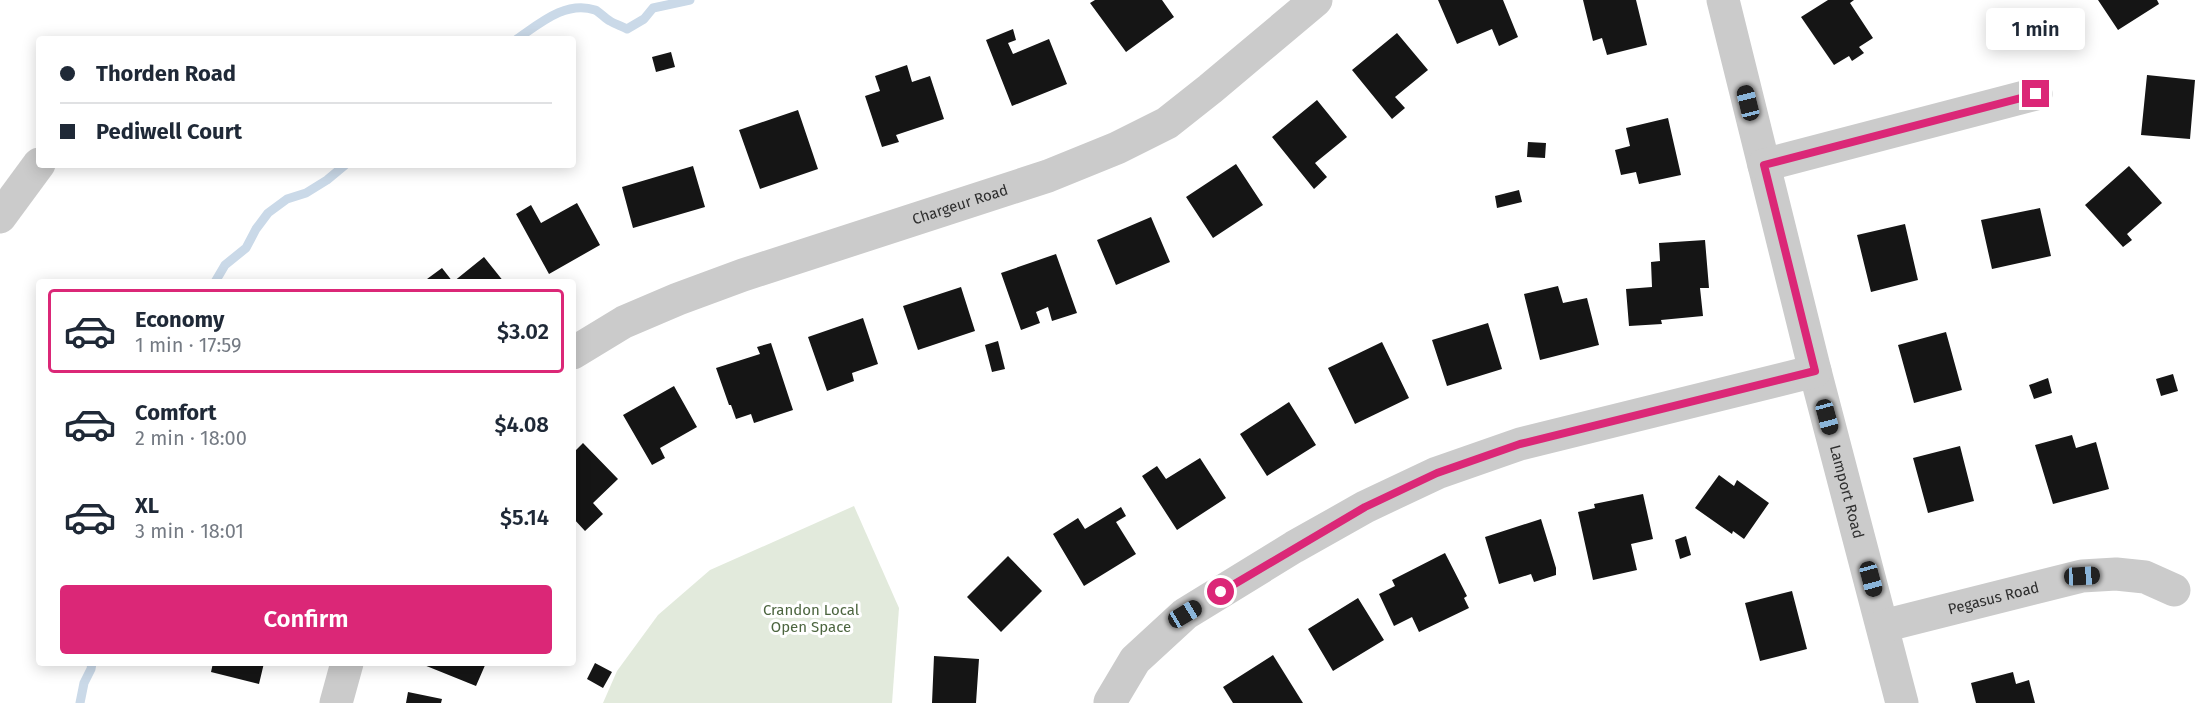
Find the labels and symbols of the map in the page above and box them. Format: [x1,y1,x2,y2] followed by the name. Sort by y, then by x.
[1986,7,2086,49] callout: 1 min
[2022,80,2049,107] route end
[1735,83,1761,123] car
[910,181,1010,228] street label: Chargeur Road
[1814,397,1840,437] car
[1826,443,1867,540] street label: Lamport Road
[1858,559,1884,599] car
[2064,566,2100,586] car
[1207,578,1234,605] route start
[1946,578,2041,618] street label: Pegasus Road
[1165,597,1205,631] car
[763,601,860,636] park label: Crandon Local Open Space

